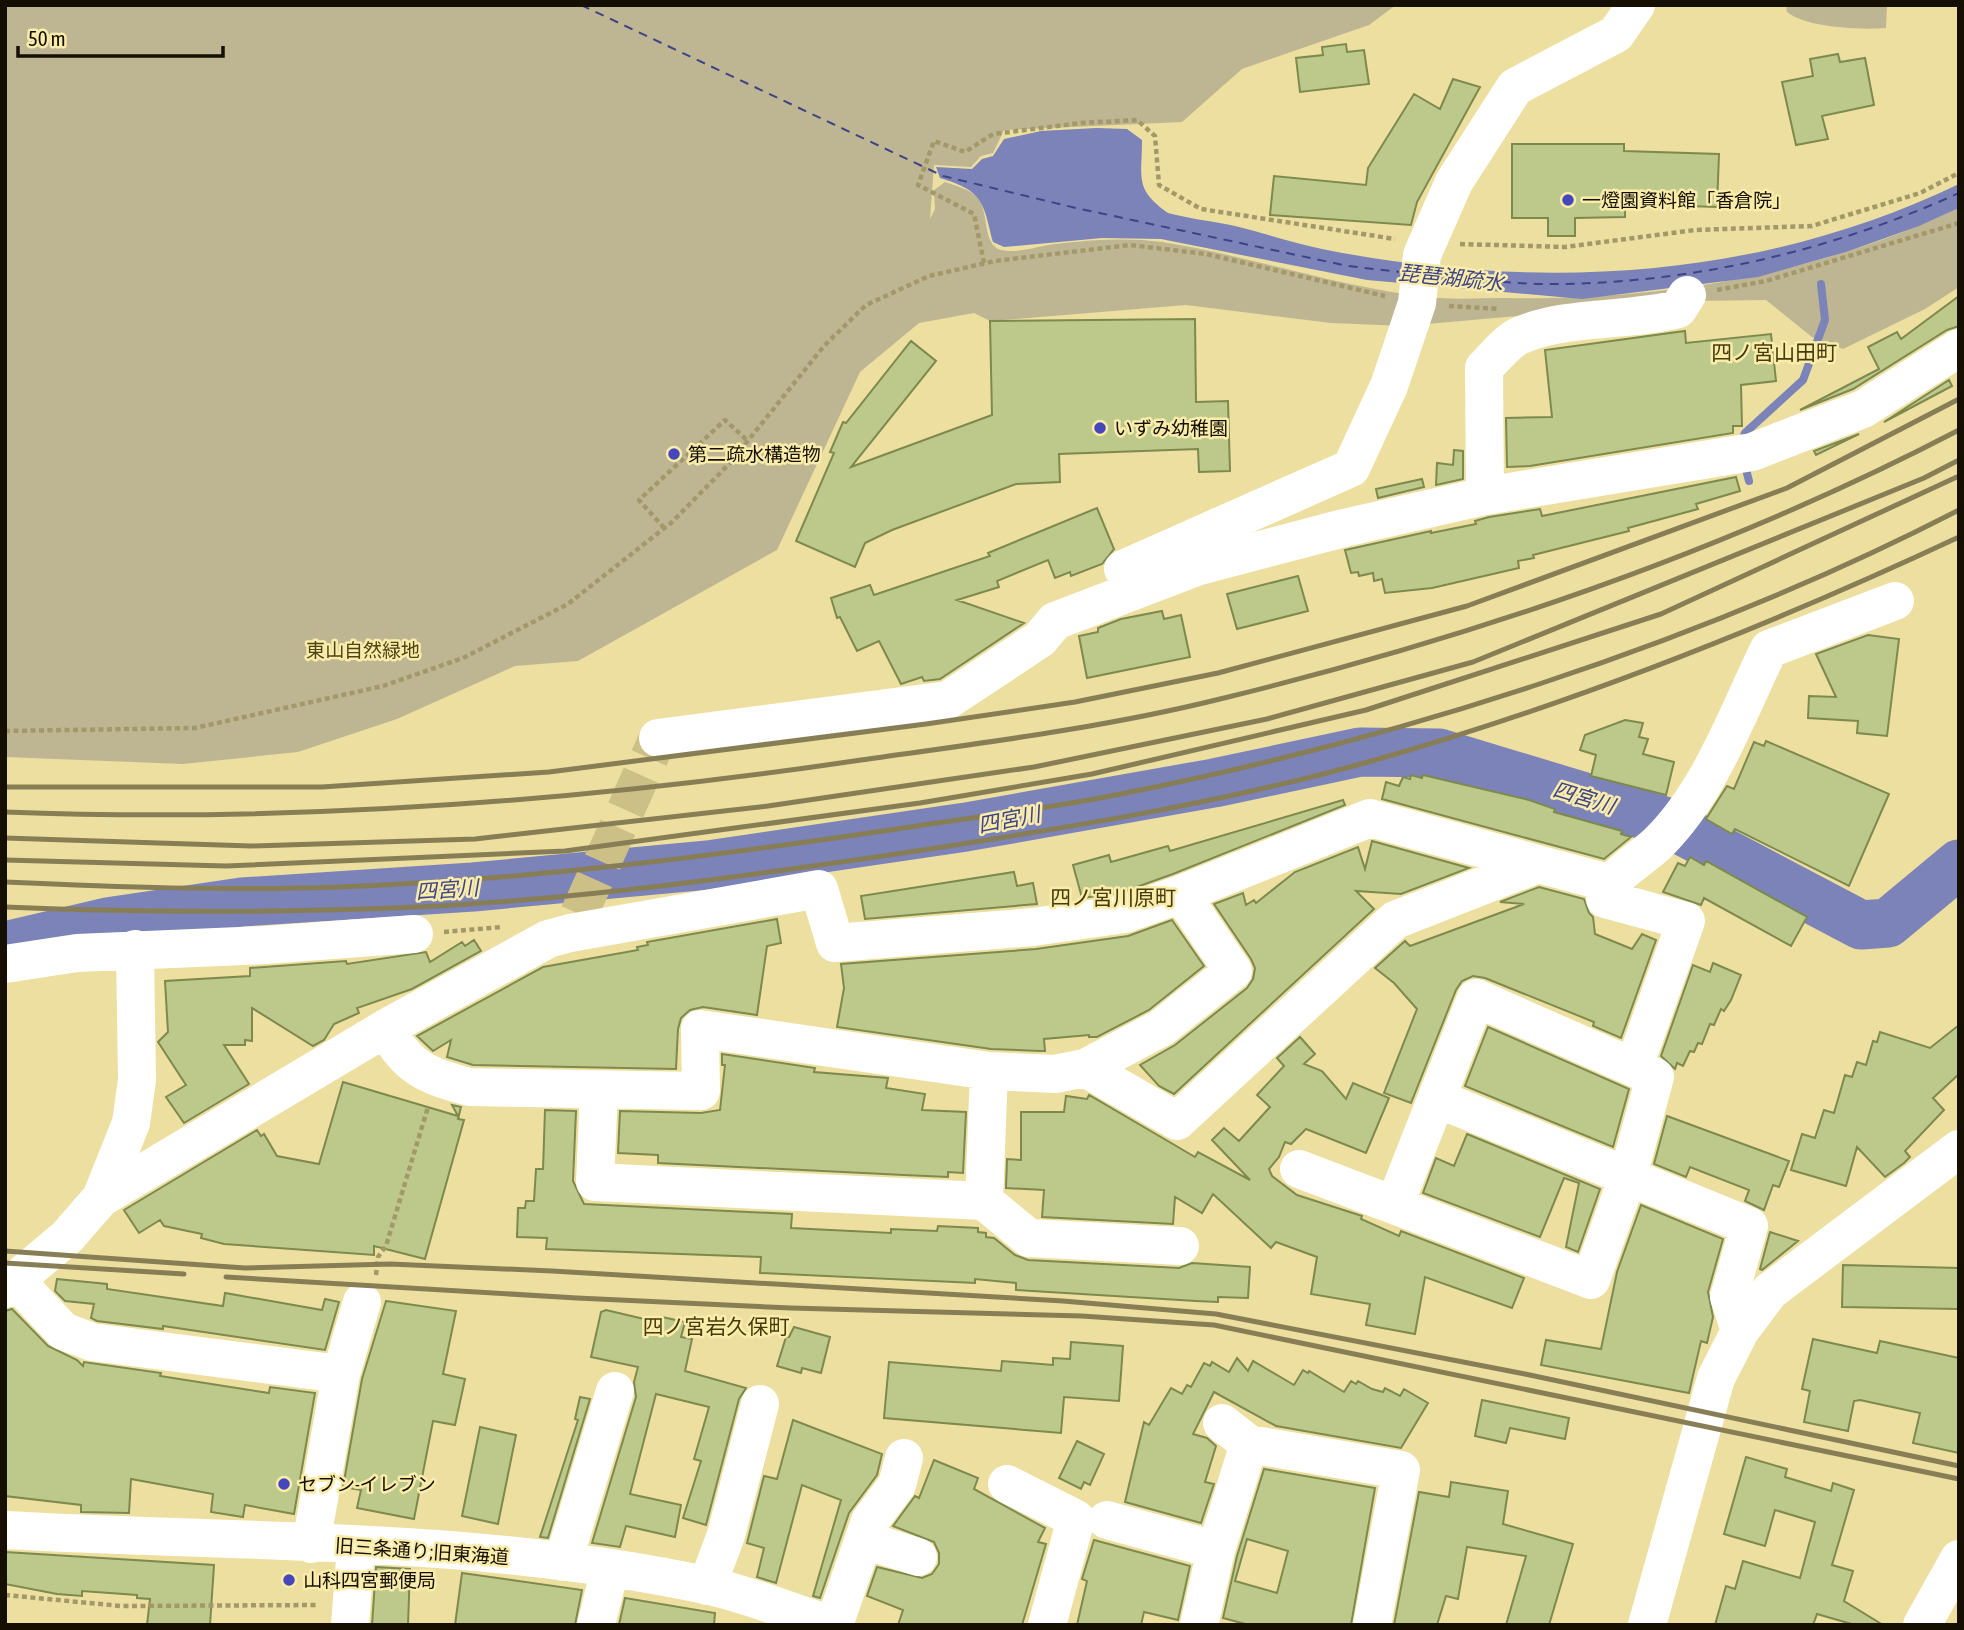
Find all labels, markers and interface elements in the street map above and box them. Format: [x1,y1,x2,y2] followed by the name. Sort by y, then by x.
[18,14,222,58] scale bar
[28,26,66,50] text: 50 m
[1582,189,1791,211] place label: 一燈園資料館「香倉院」
[1560,192,1576,208] marker: 一燈園資料館「香倉院」
[1398,260,1506,295] water label: 琵琶湖疏水
[1711,340,1837,364] district label: 四ノ宮山田町
[1114,417,1228,439] place label: いずみ幼稚園
[1092,420,1108,436] marker: いずみ幼稚園
[688,443,821,465] place label: 第二疏水構造物
[666,446,682,462] marker: 第二疏水構造物
[306,639,420,661] park label: 東山自然緑地
[1550,776,1620,818] water label: 四宮川
[976,801,1044,837] water label: 四宮川
[415,875,481,903] water label: 四宮川
[1050,885,1176,909] district label: 四ノ宮川原町
[643,1314,790,1338] district label: 四ノ宮岩久保町
[298,1473,436,1495] place label: セブン-イレブン
[276,1476,292,1492] marker: セブン-イレブン
[334,1534,510,1568] street label: 旧三条通り;旧東海道
[303,1569,436,1591] place label: 山科四宮郵便局
[281,1572,297,1588] marker: 山科四宮郵便局

